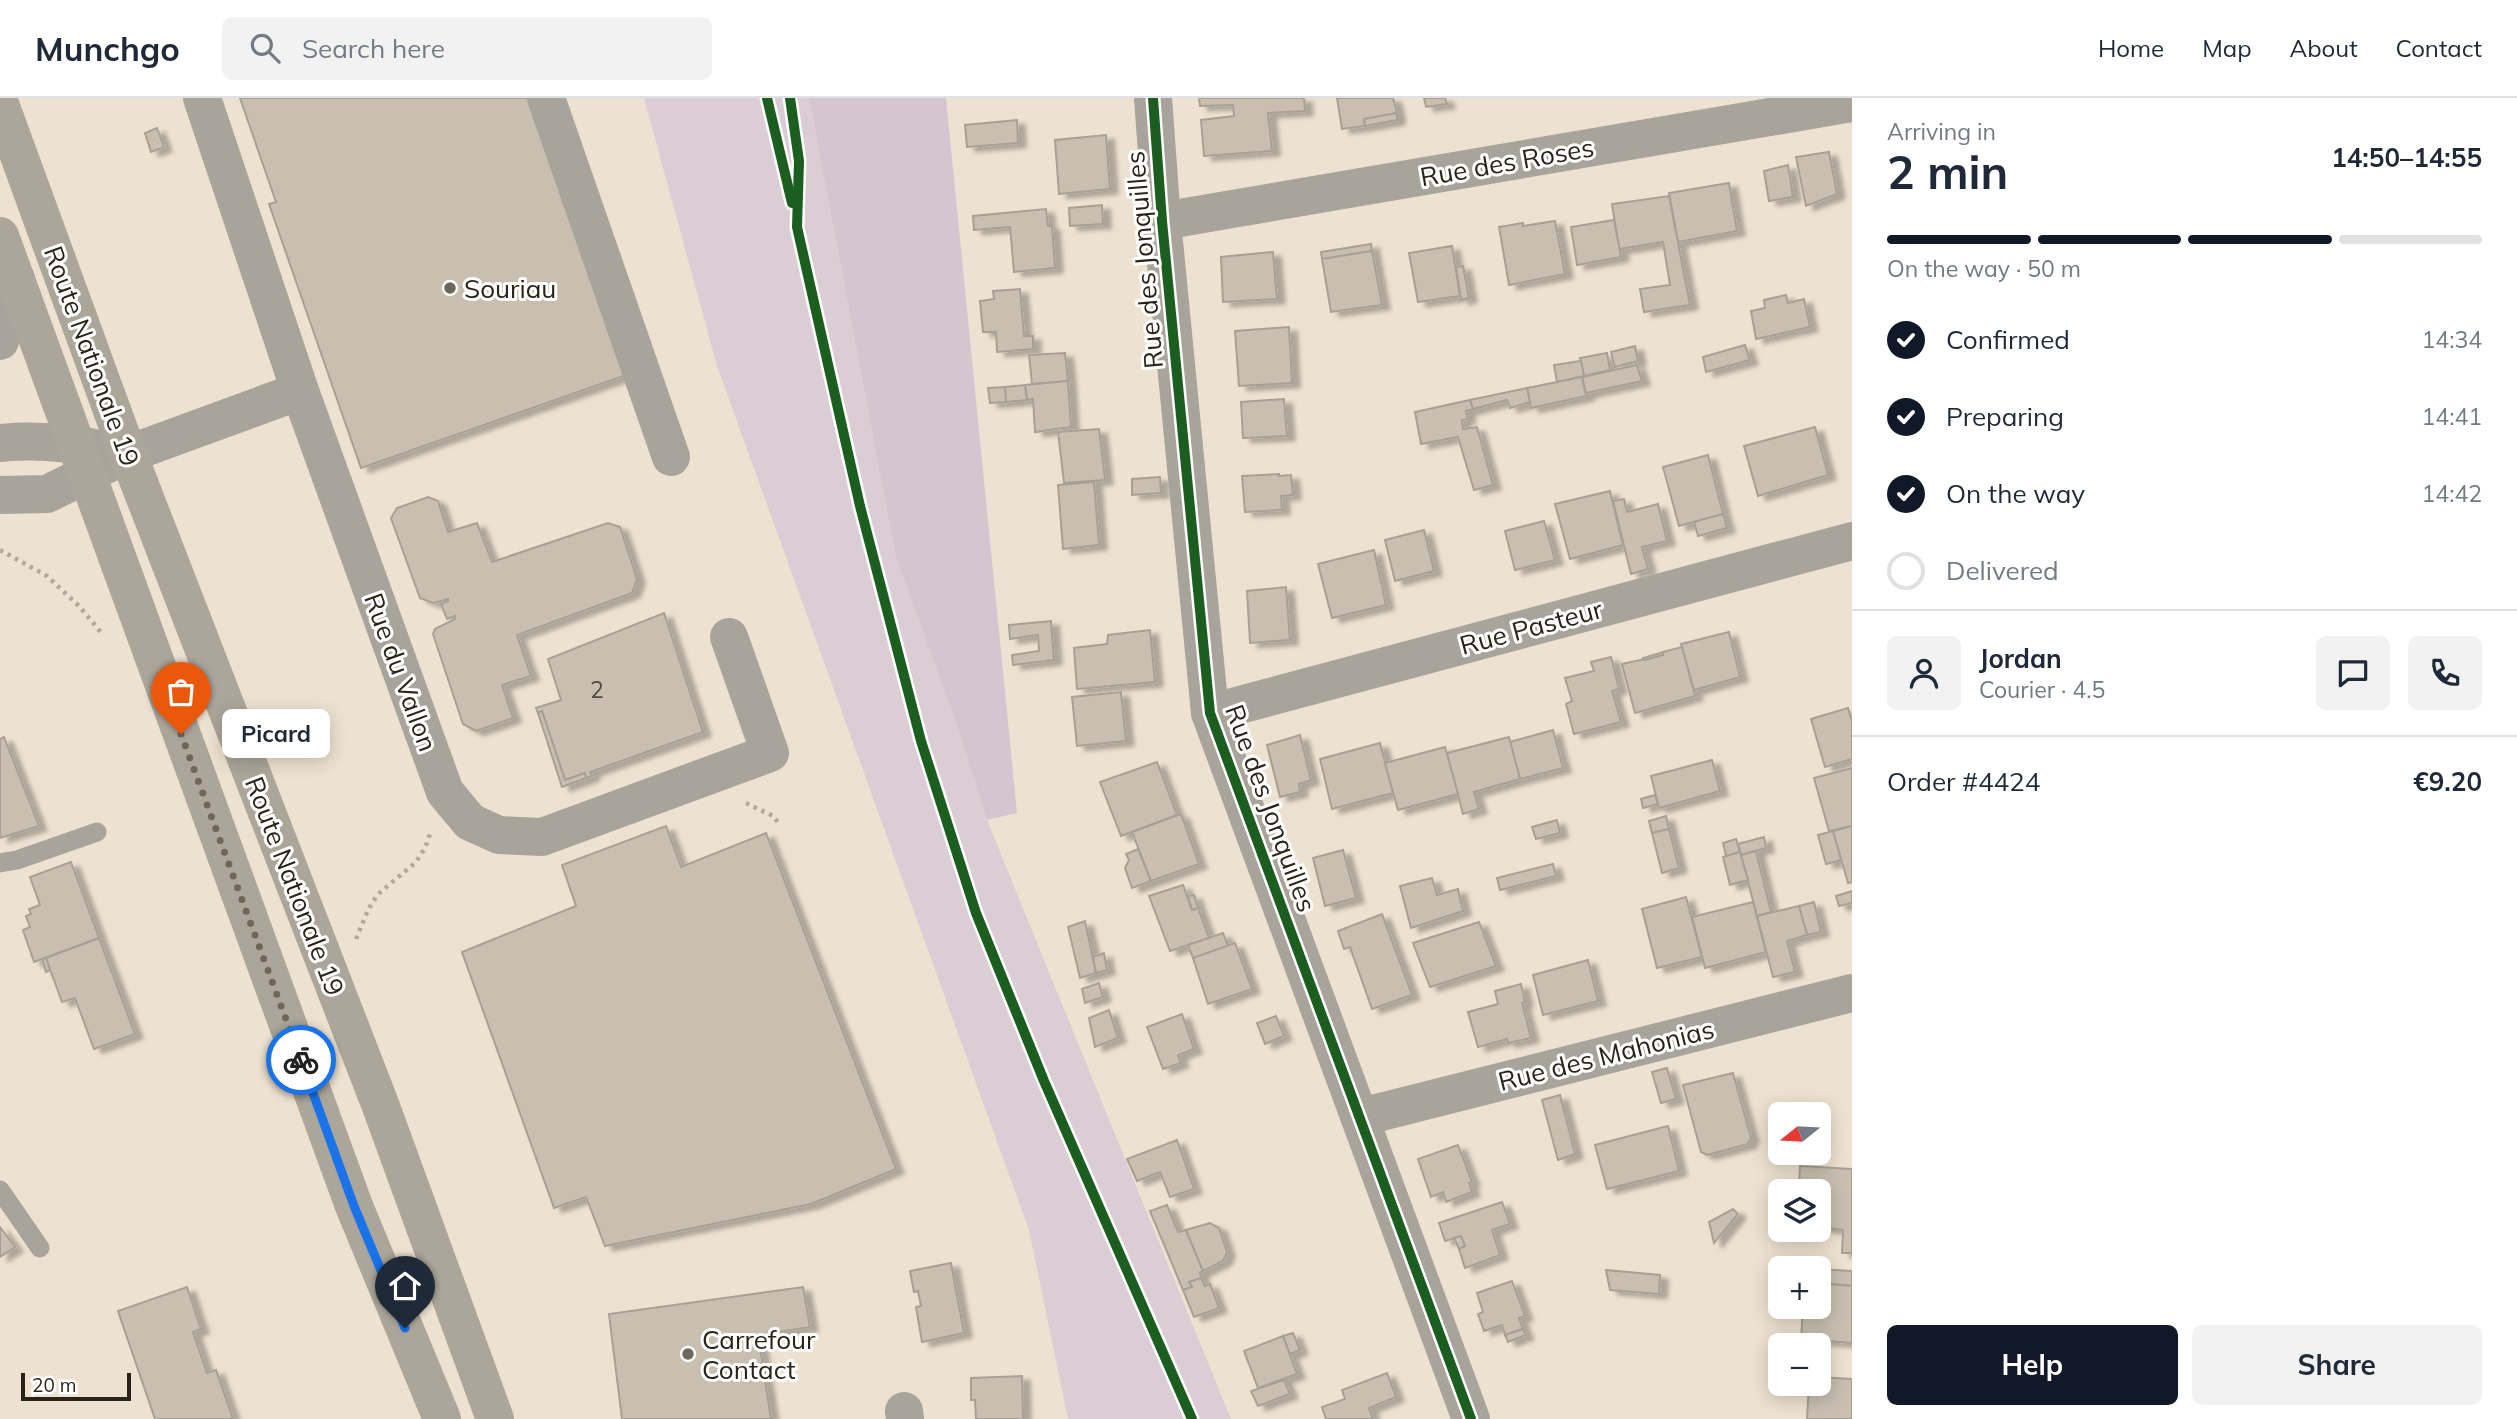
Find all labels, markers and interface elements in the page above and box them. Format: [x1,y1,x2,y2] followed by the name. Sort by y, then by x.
[222,17,712,80] search box
[35,28,180,69] text: Munchgo
[246,29,284,67] icon: search
[302,32,445,65] text: Search here
[2098,33,2164,63] text: Home
[2202,33,2252,63] text: Map
[2290,33,2358,63] text: About
[2396,33,2482,63] text: Contact
[1887,117,1996,146] text: Arriving in
[1418,130,1596,194] street label: Rue des Roses
[2331,141,2482,174] text: 14:50–14:55
[1887,143,2008,201] text: 2 min
[1118,150,1170,370] street label: Rue des Jonquilles
[37,241,147,471] street label: Route Nationale 19
[1887,254,2081,283] text: On the way · 50 m
[464,272,556,305] place label: Souriau
[442,280,458,296] marker: Souriau
[1887,321,1925,359] icon: check
[1946,323,2070,356] text: Confirmed
[2422,325,2482,354] text: 14:34
[1887,398,1925,436] icon: check
[1946,400,2064,433] text: Preparing
[2422,402,2482,431] text: 14:41
[1887,475,1925,513] icon: check
[1946,477,2085,510] text: On the way
[2422,479,2482,508] text: 14:42
[1946,554,2059,587] text: Delivered
[357,588,445,756] street label: Rue du Vallon
[1456,592,1606,662] street label: Rue Pasteur
[1887,636,1961,710] button: person
[2316,636,2390,710] button: chat
[2408,636,2482,710] button: phone
[1979,642,2062,675] text: Jordan
[151,662,211,734] pin
[162,673,200,711] icon: bag
[590,675,604,704] house number: 2
[1979,675,2105,704] text: Courier · 4.5
[1218,700,1324,916] street label: Rue des Jonquilles
[223,710,332,758] callout: Picard
[241,719,311,748] text: Picard
[1887,765,2040,798] text: Order #4424
[2413,765,2482,798] text: €9.20
[238,772,352,1000] street label: Route Nationale 19
[1495,1012,1717,1098] street label: Rue des Mahonias
[266,1025,336,1095] courier
[282,1041,320,1079] icon: bike
[1768,1102,1830,1166] north arrow
[1768,1102,1831,1396] map controls
[1768,1179,1831,1242] button: layers
[375,1256,435,1328] pin
[1768,1256,1831,1319] button: +
[386,1267,424,1305] icon: home
[702,1323,816,1386] place label: Carrefour Contact
[1887,1325,2178,1405] button: Help
[2192,1325,2482,1405] button: Share
[1768,1333,1831,1396] button: −
[680,1346,696,1362] marker: Carrefour Contact
[21,1370,131,1402] scale bar
[32,1373,76,1397] text: 20 m

